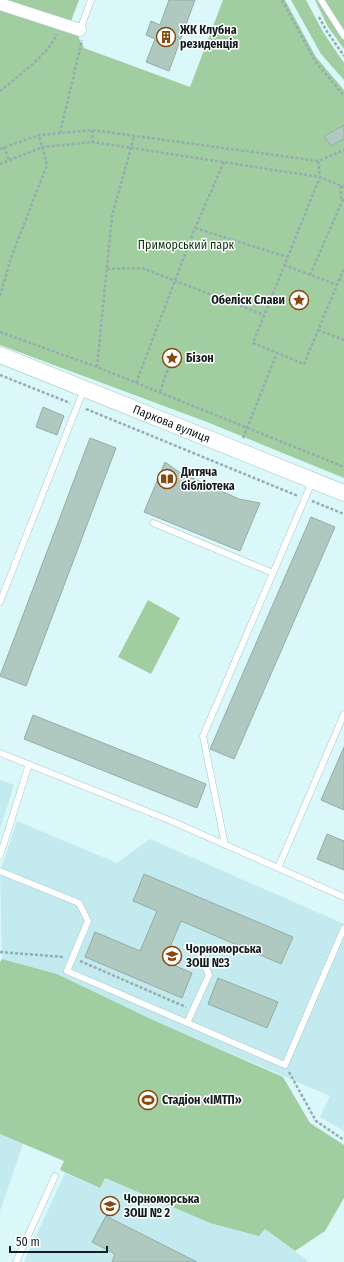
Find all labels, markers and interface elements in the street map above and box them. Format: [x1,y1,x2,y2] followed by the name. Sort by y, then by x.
[179,23,238,51] place label: ЖК Клубна резиденція
[155,26,177,48] building icon: ЖК Клубна резиденція
[138,238,235,252] park label: Приморський парк
[288,289,310,311] place icon: Обеліск Cлави
[211,293,285,307] place label: Обеліск Cлави
[161,347,183,369] place icon: Бізон
[186,351,214,365] place label: Бізон
[131,402,212,446] street label: Паркова вулиця
[180,465,235,493] place label: Дитяча бібліотека
[156,468,178,490] library icon: Дитяча бібліотека
[185,942,262,970] place label: Чорноморська ЗОШ №3
[161,945,183,967] school or university icon: Чорноморська ЗОШ №3
[137,1089,159,1111] sports icon: Стадіон «ІМТП»
[162,1093,242,1107] place label: Стадіон «ІМТП»
[123,1192,200,1220] place label: Чорноморська ЗОШ № 2
[99,1195,121,1217] school or university icon: Чорноморська ЗОШ № 2
[10,1228,107,1254] scale bar
[16,1235,40,1249] text: 50 m

